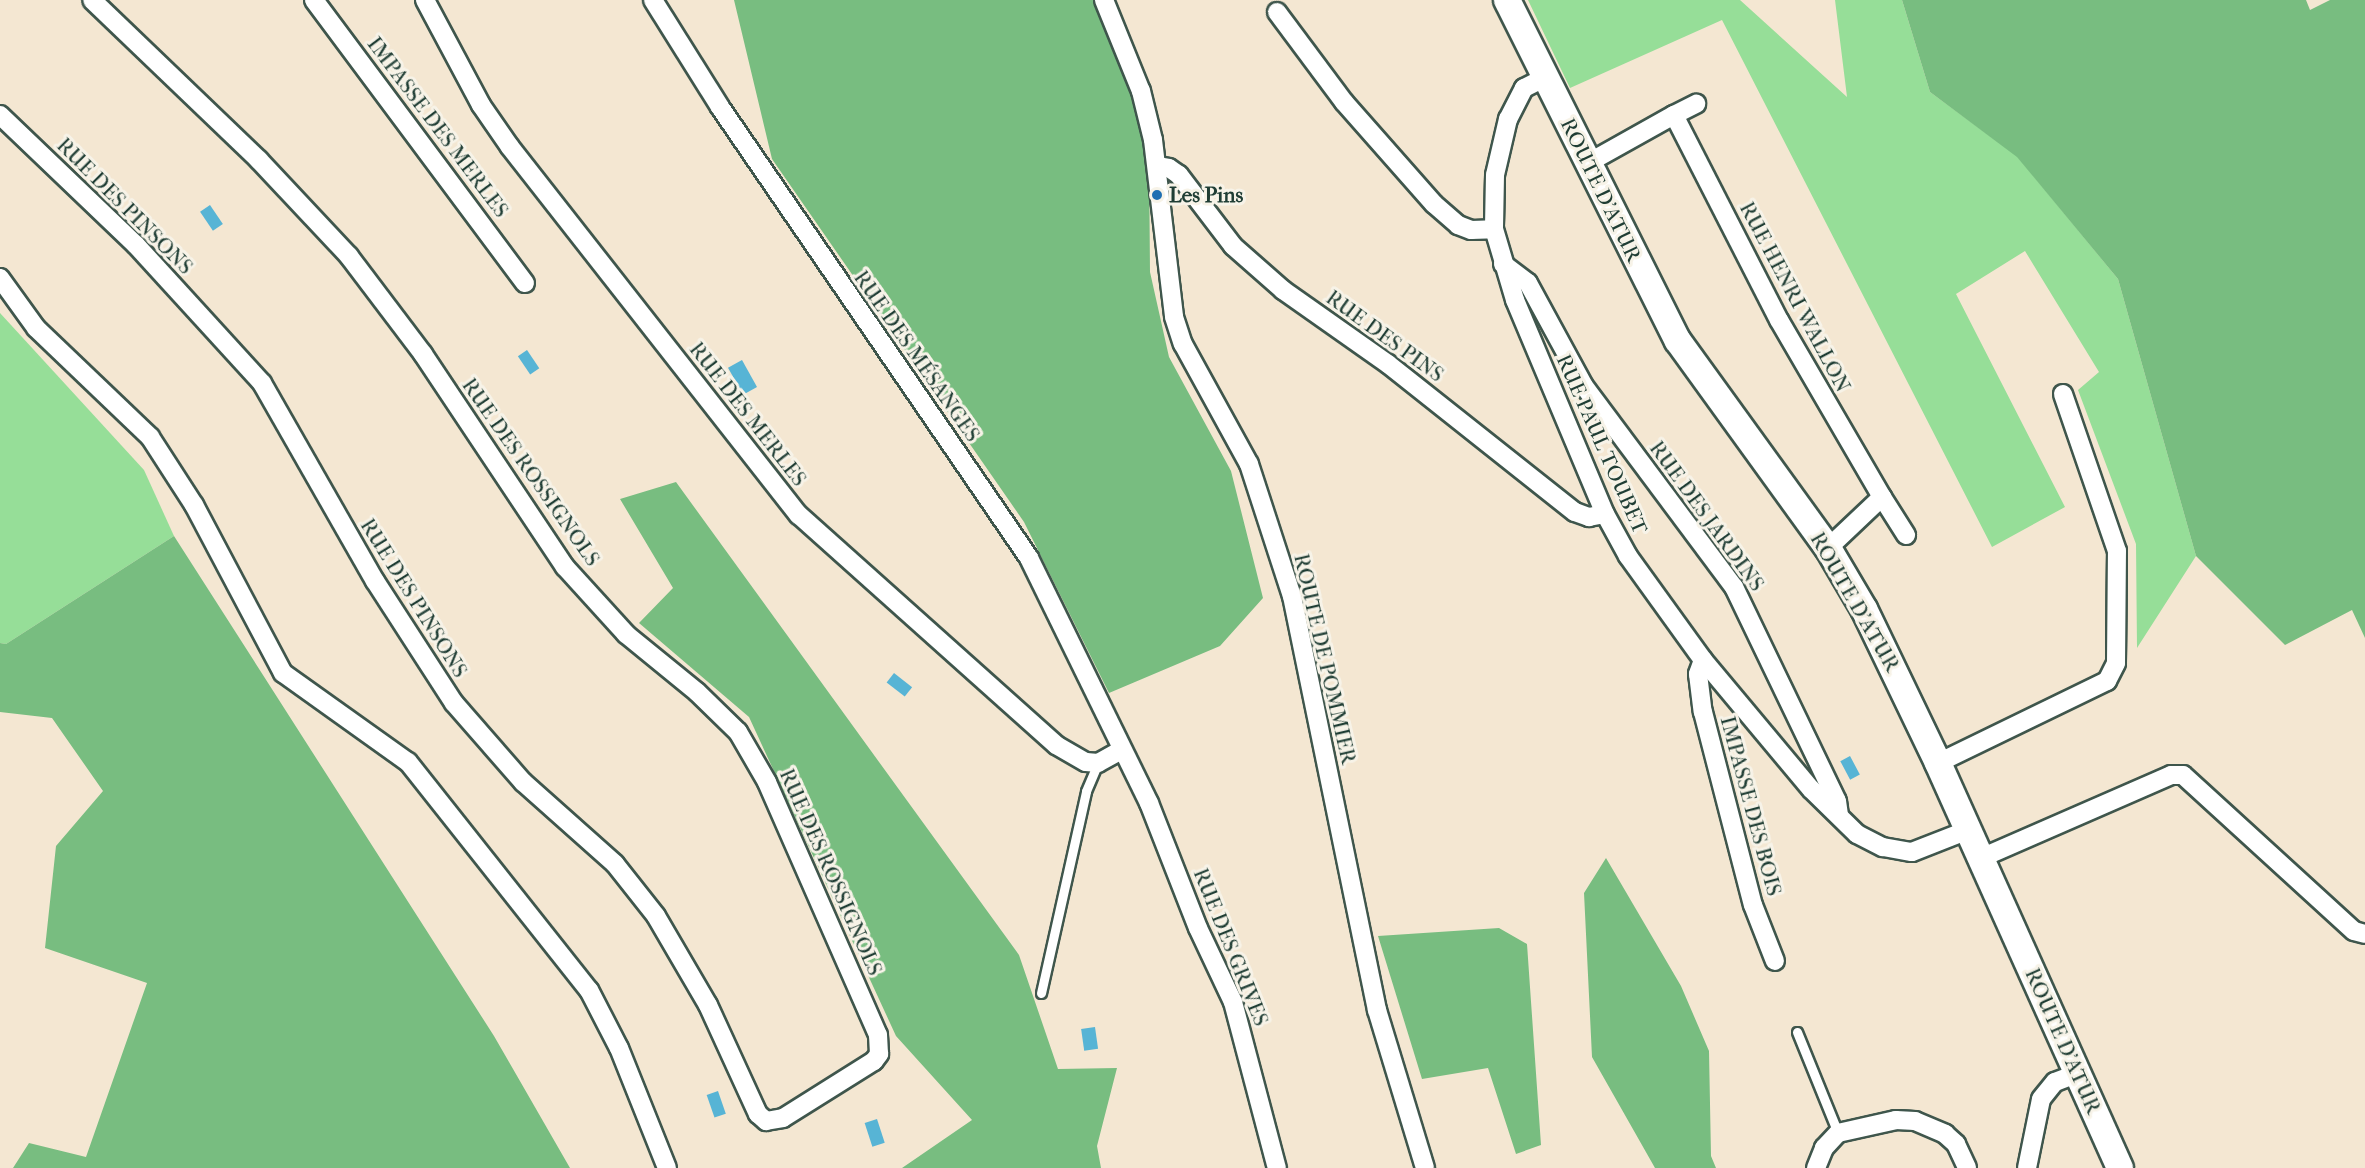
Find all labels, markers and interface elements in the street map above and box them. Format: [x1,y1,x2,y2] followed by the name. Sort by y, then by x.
[362,32,514,222] street label: IMPASSE DES MERLES
[1555,114,1647,266] street label: ROUTE D'ATUR
[52,133,198,279] street label: RUE DES PINSONS
[1169,182,1243,208] place label: Les Pins
[1150,188,1164,202] marker: Les Pins
[1734,198,1856,396] street label: RUE HENRI WALLON
[849,266,985,446] street label: RUE DES MÉSANGES
[1321,285,1449,387] street label: RUE DES PINS
[684,337,812,491] street label: RUE DES MERLES
[1551,350,1653,538] street label: RUE PAUL TOUBET
[457,373,605,571] street label: RUE DES ROSSIGNOLS
[1644,436,1770,596] street label: RUE DES JARDINS
[355,514,473,682] street label: RUE DES PINSONS
[1805,528,1905,676] street label: ROUTE D'ATUR
[1289,551,1361,767] street label: ROUTE DE POMMIER
[1715,713,1787,899] street label: IMPASSE DES BOIS
[774,765,888,979] street label: RUE DES ROSSIGNOLS
[1188,865,1274,1029] street label: RUE DES GRIVES
[2020,964,2106,1118] street label: ROUTE D'ATUR

